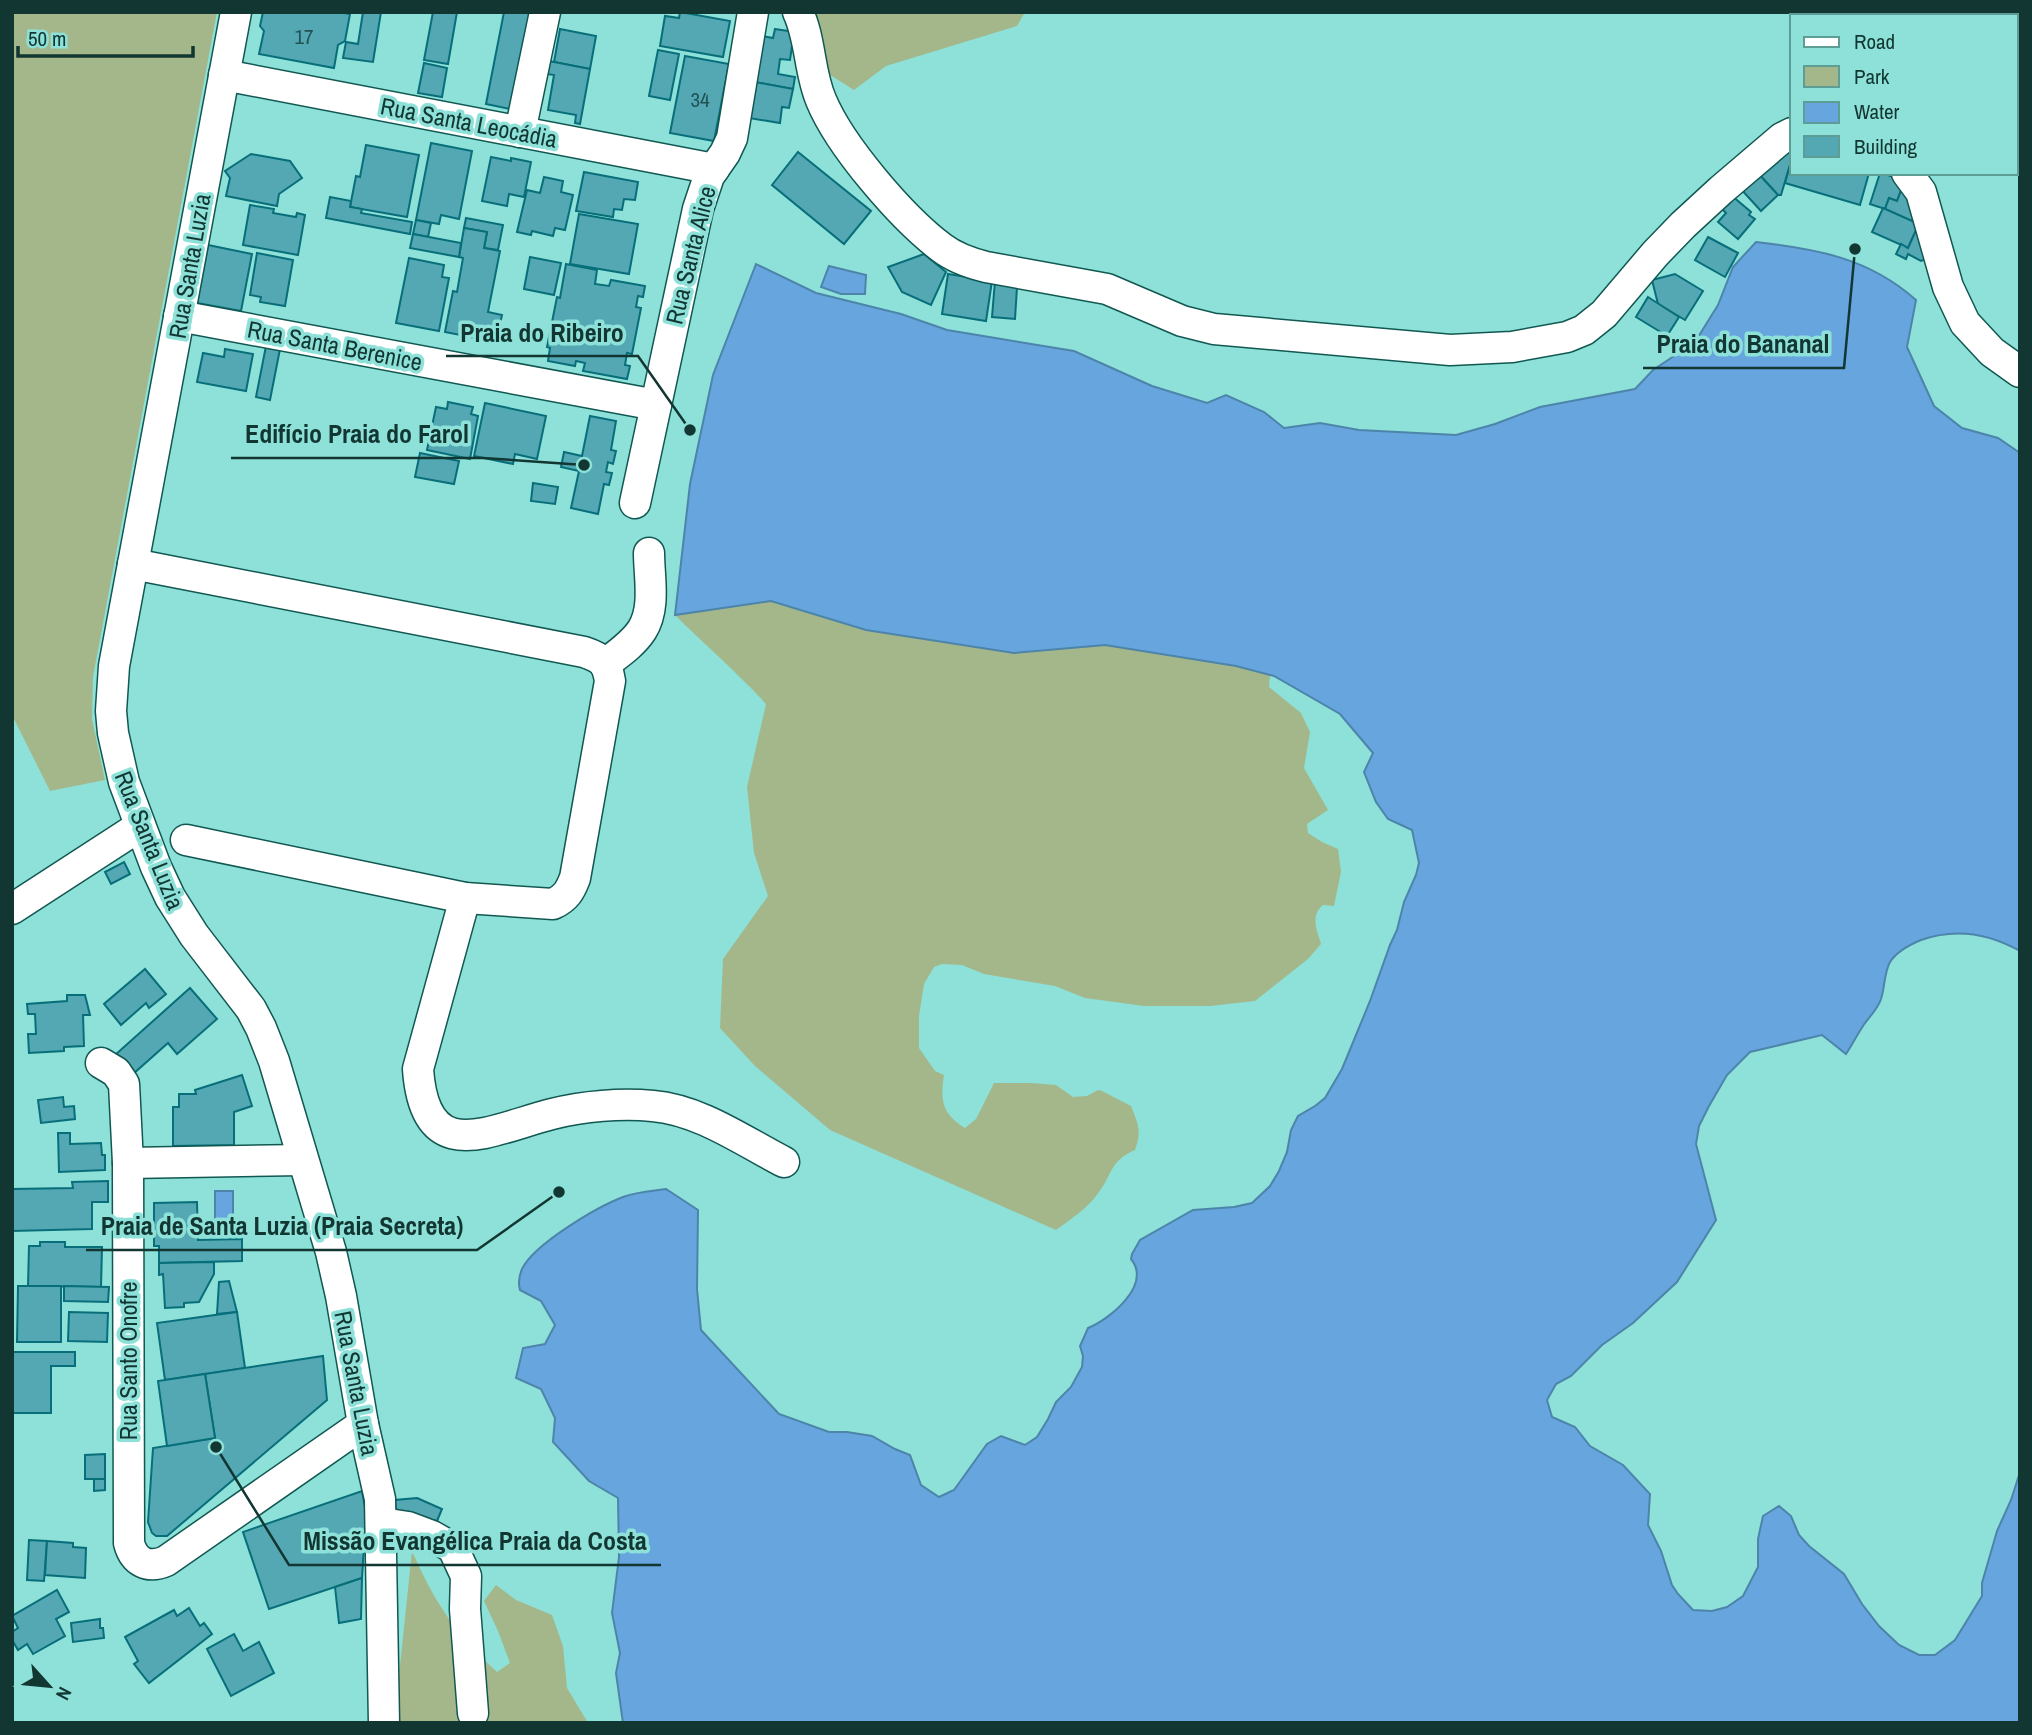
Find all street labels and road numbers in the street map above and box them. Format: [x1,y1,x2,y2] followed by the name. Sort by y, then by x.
[378,89,560,155] street label: Rua Santa Leocádia
[657,183,723,327] street label: Rua Santa Alice
[161,191,217,341] street label: Rua Santa Luzia
[245,312,425,378] street label: Rua Santa Berenice
[108,766,192,914] street label: Rua Santa Luzia
[112,1282,144,1440] street label: Rua Santo Onofre
[327,1308,387,1458] street label: Rua Santa Luzia

